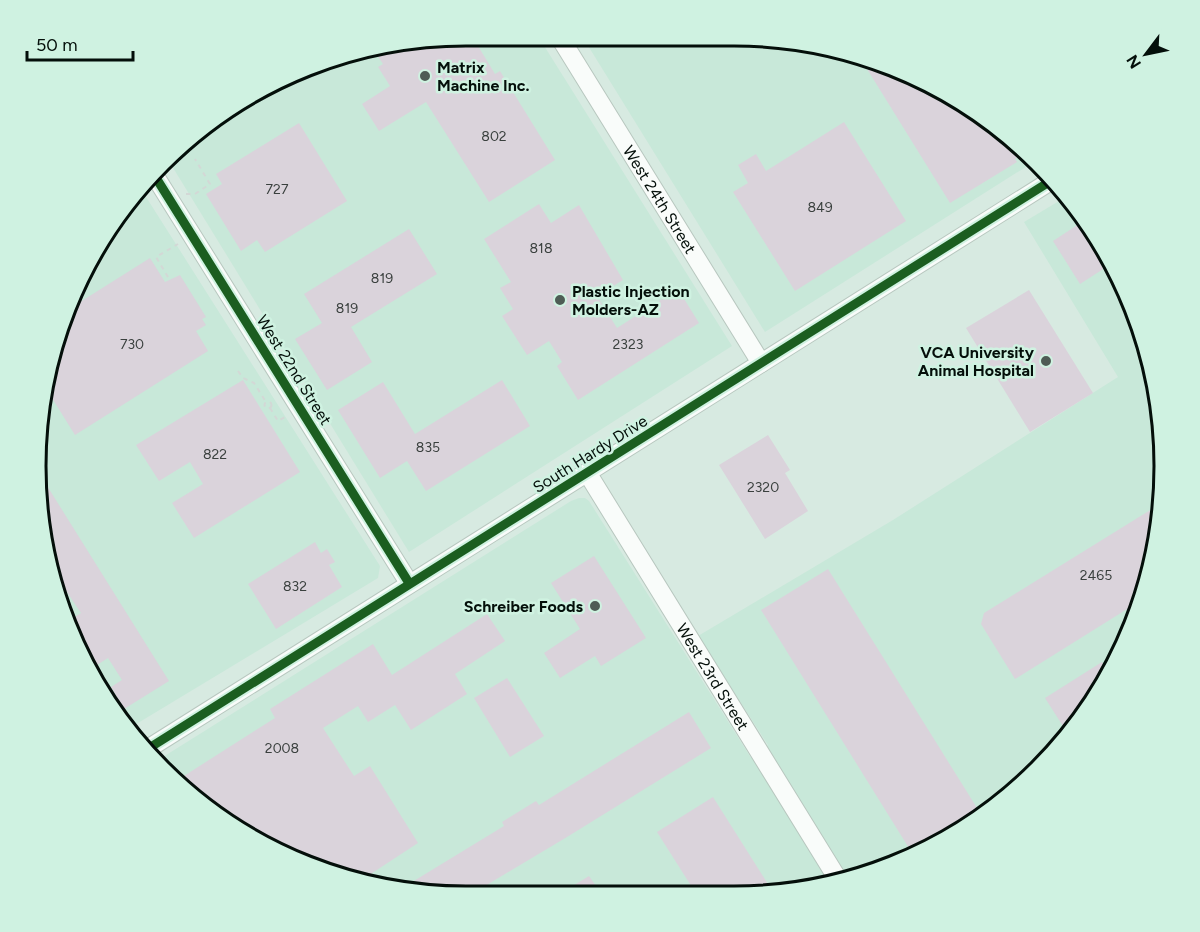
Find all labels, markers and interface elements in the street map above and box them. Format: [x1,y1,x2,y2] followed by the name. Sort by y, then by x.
[27,24,134,62] scale bar
[1116,24,1176,84] north arrow
[36,34,78,56] text: 50 m
[1122,51,1145,72] text: N
[437,58,529,95] place label: Matrix Machine Inc.
[418,69,432,83] marker: Matrix Machine Inc.
[481,128,507,145] house number: 802
[619,142,700,257] street label: West 24th Street
[266,181,289,198] house number: 727
[807,199,833,216] house number: 849
[530,240,552,257] house number: 818
[371,270,393,287] house number: 819
[572,282,690,319] place label: Plastic Injection Molders-AZ
[553,293,567,307] marker: Plastic Injection Molders-AZ
[336,300,358,317] house number: 819
[253,312,335,428] street label: West 22nd Street
[120,336,144,353] house number: 730
[613,336,643,353] house number: 2323
[918,343,1035,380] place label: VCA University Animal Hospital
[1039,354,1053,368] marker: VCA University Animal Hospital
[529,411,651,497] street label: South Hardy Drive
[416,439,440,456] house number: 835
[203,446,227,463] house number: 822
[747,479,779,496] house number: 2320
[1080,567,1112,584] house number: 2465
[283,578,307,595] house number: 832
[464,597,584,616] place label: Schreiber Foods
[588,599,602,613] marker: Schreiber Foods
[673,620,753,734] street label: West 23rd Street
[265,740,299,757] house number: 2008

